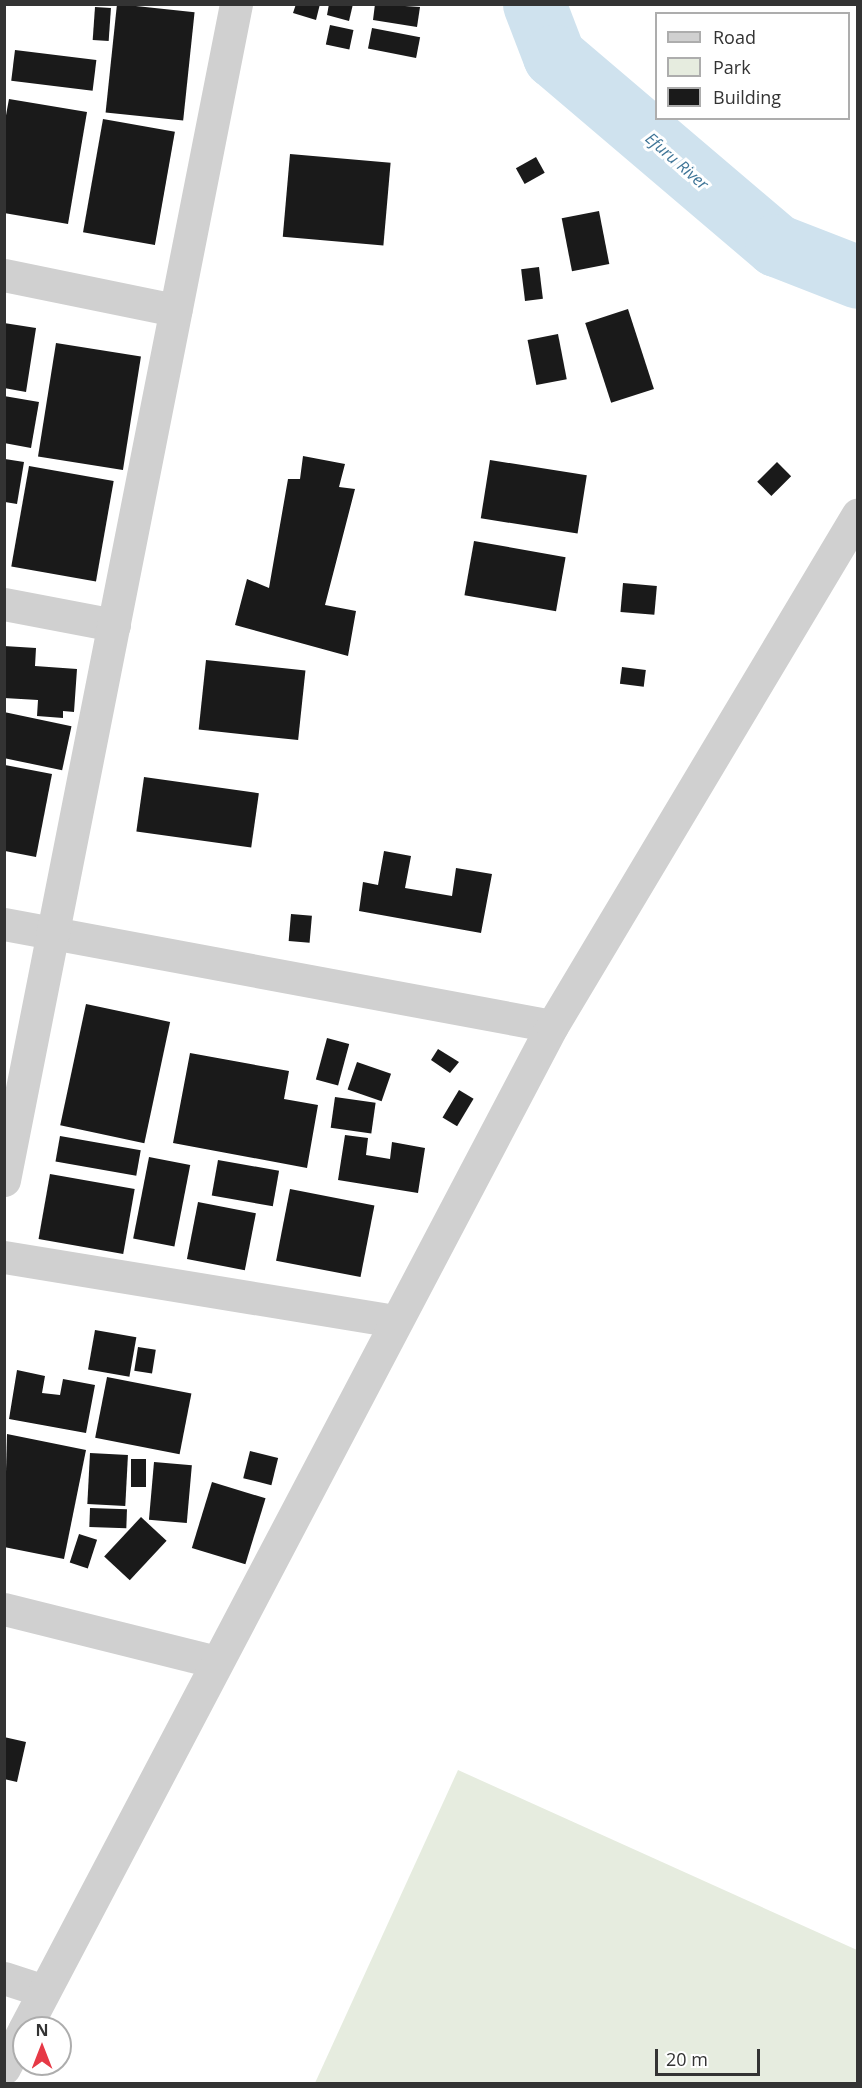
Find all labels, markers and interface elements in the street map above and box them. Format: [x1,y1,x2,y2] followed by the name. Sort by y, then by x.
[655,12,850,120] legend
[713,25,756,49] text: Road
[713,55,751,79] text: Park
[713,85,781,109] text: Building
[642,128,712,194] water label: Efuru River
[12,2016,72,2076] north arrow
[35,2019,49,2041] text: N
[658,2037,763,2075] scale bar
[666,2047,708,2071] text: 20 m

